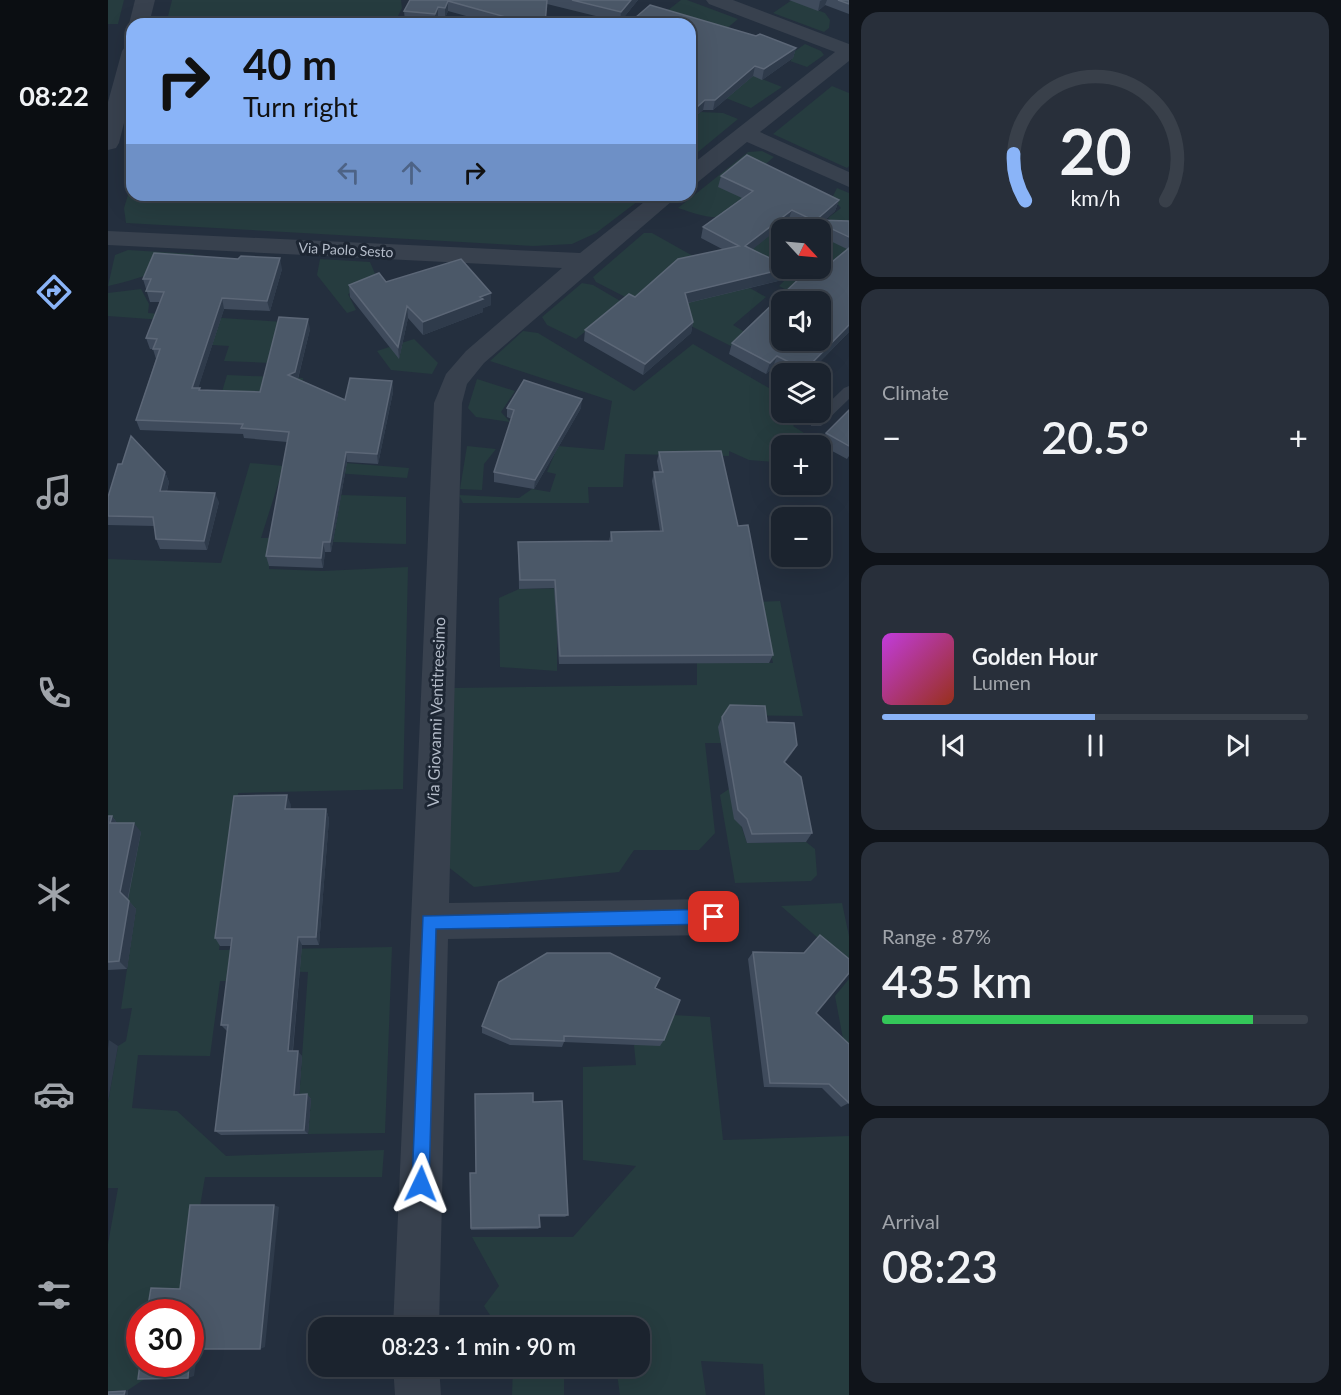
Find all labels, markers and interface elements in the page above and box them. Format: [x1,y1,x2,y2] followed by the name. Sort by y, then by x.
[243,39,337,89] text: 40 m
[144,42,222,120] icon: right
[19,79,89,112] text: 08:22
[243,90,358,123] text: Turn right
[1059,113,1131,188] text: 20
[332,156,365,189] icon: left
[395,156,428,189] icon: ahead
[458,156,491,189] icon: right
[1070,186,1120,212] text: km/h
[771,219,831,279] north arrow
[771,219,831,567] map controls
[298,239,394,260] street label: Via Paolo Sesto
[33,271,75,313] icon: directions
[771,291,831,351] button: sound
[771,363,831,423] button: layers
[882,380,949,404] text: Climate
[1041,410,1149,464] text: 20.5°
[882,417,901,457] text: −
[1289,417,1308,457] text: +
[771,435,831,495] button: +
[33,471,75,513] icon: music
[771,507,831,567] button: −
[423,617,448,807] street label: Via Giovanni Ventitreesimo
[972,643,1098,670] text: Golden Hour
[972,670,1031,694] text: Lumen
[33,672,75,714] icon: phone
[937,729,970,762] icon: previous
[1079,729,1112,762] icon: pause
[1221,729,1254,762] icon: next
[33,873,75,915] icon: climate
[688,891,739,942] pin
[697,900,730,933] icon: arrive
[882,924,991,948] text: Range · 87%
[882,954,1032,1008] text: 435 km
[33,1073,75,1115] icon: car
[389,1152,453,1216] position arrow
[882,1209,940,1233] text: Arrival
[882,1239,998,1293] text: 08:23
[33,1274,75,1316] icon: filters
[126,1299,204,1377] speed limit sign: 30
[382,1333,576,1360] text: 08:23 · 1 min · 90 m

